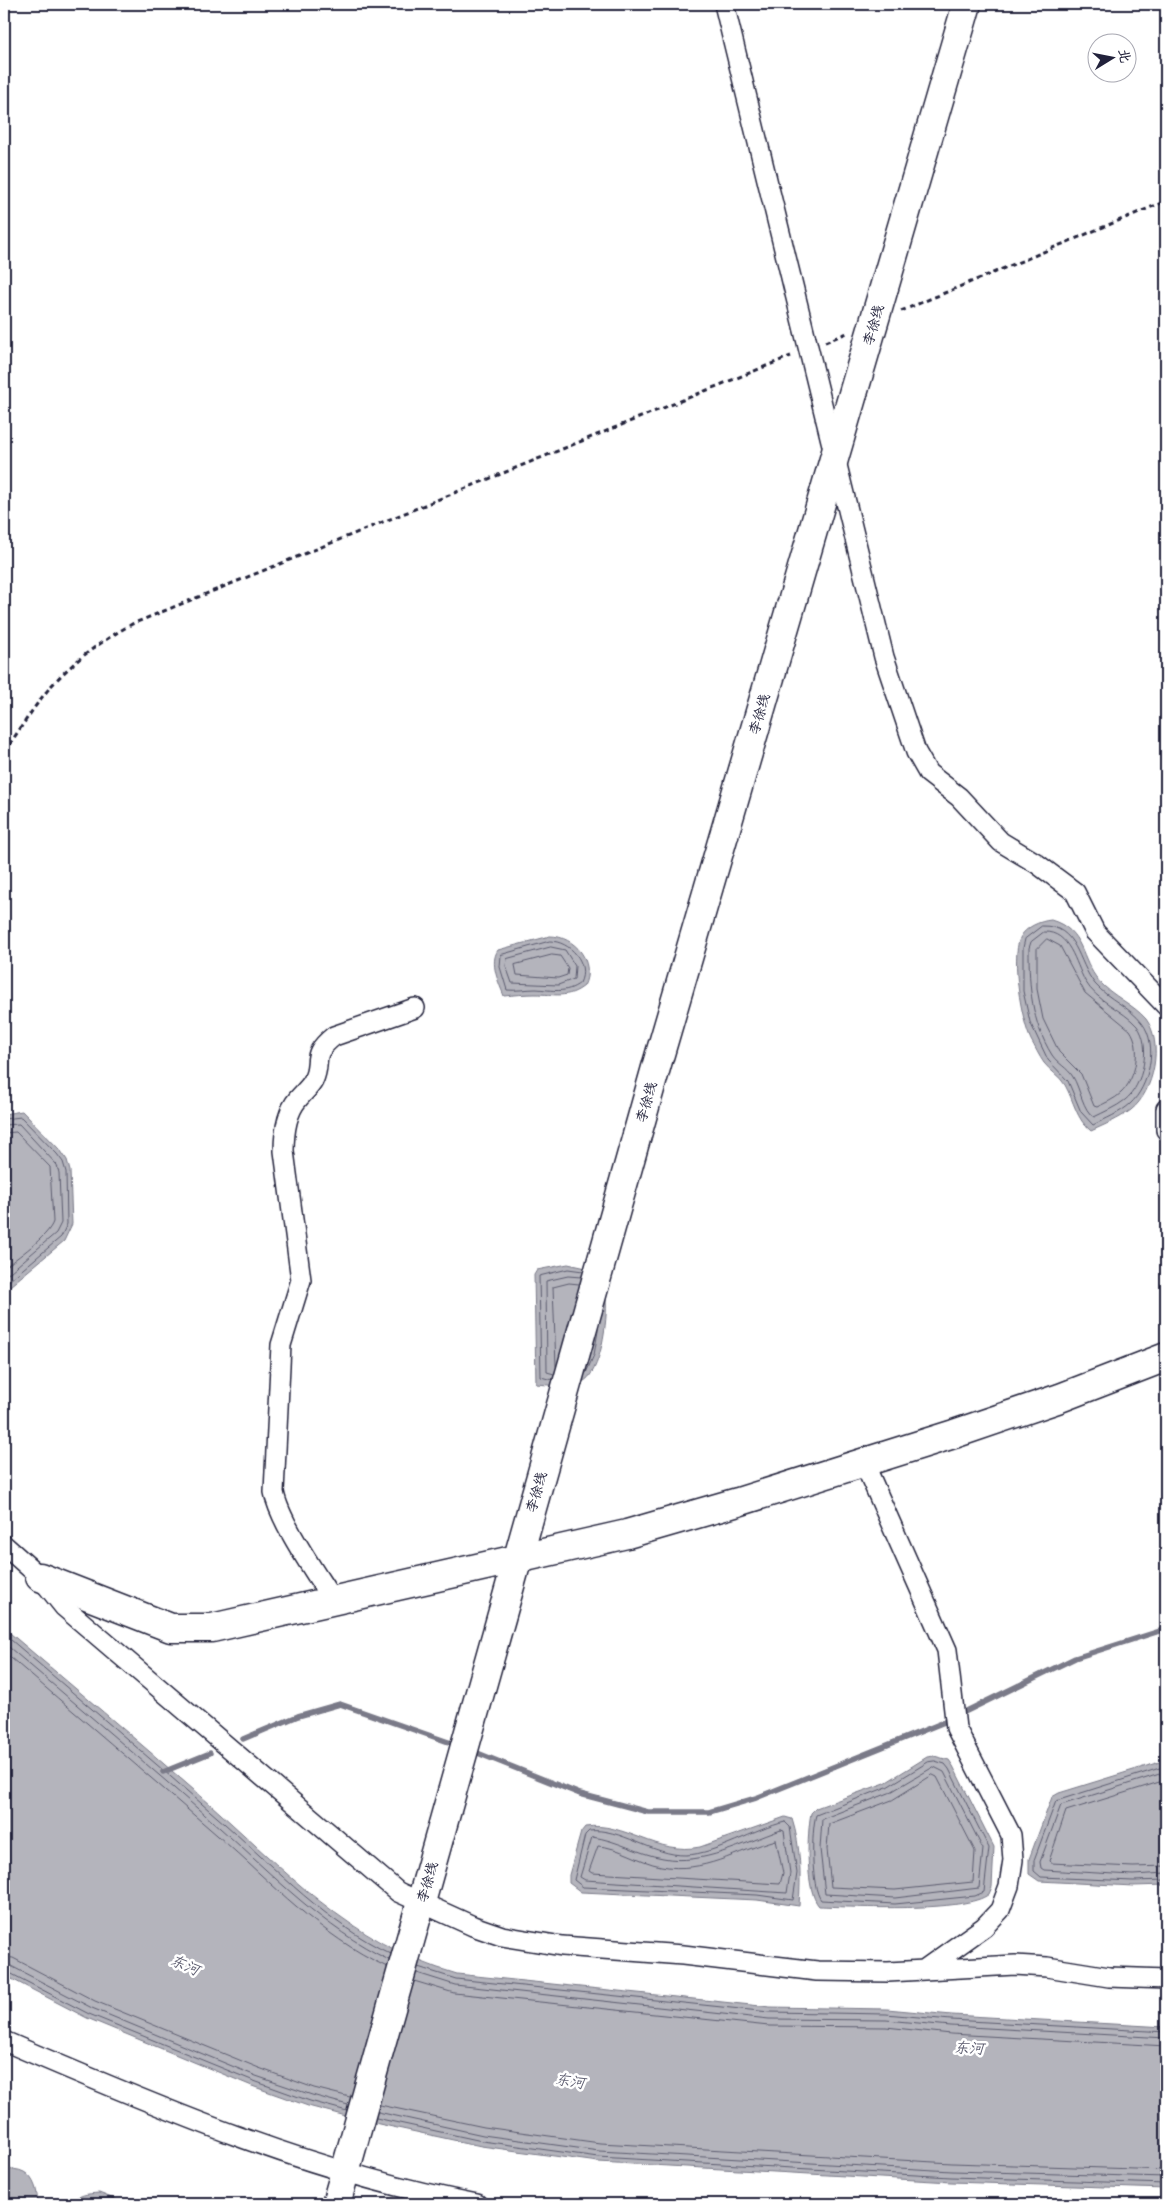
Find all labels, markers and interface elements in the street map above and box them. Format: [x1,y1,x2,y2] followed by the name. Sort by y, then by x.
[1088,32,1138,82] north arrow
[1114,47,1137,64] text: 北
[857,302,888,348] street label: 李徐线
[743,691,774,737] street label: 李徐线
[630,1079,661,1125] street label: 李徐线
[520,1469,551,1515] street label: 李徐线
[411,1859,442,1905] street label: 李徐线
[167,1947,207,1981] water label: 东河
[953,2034,988,2059] water label: 东河
[554,2066,590,2094] water label: 东河

